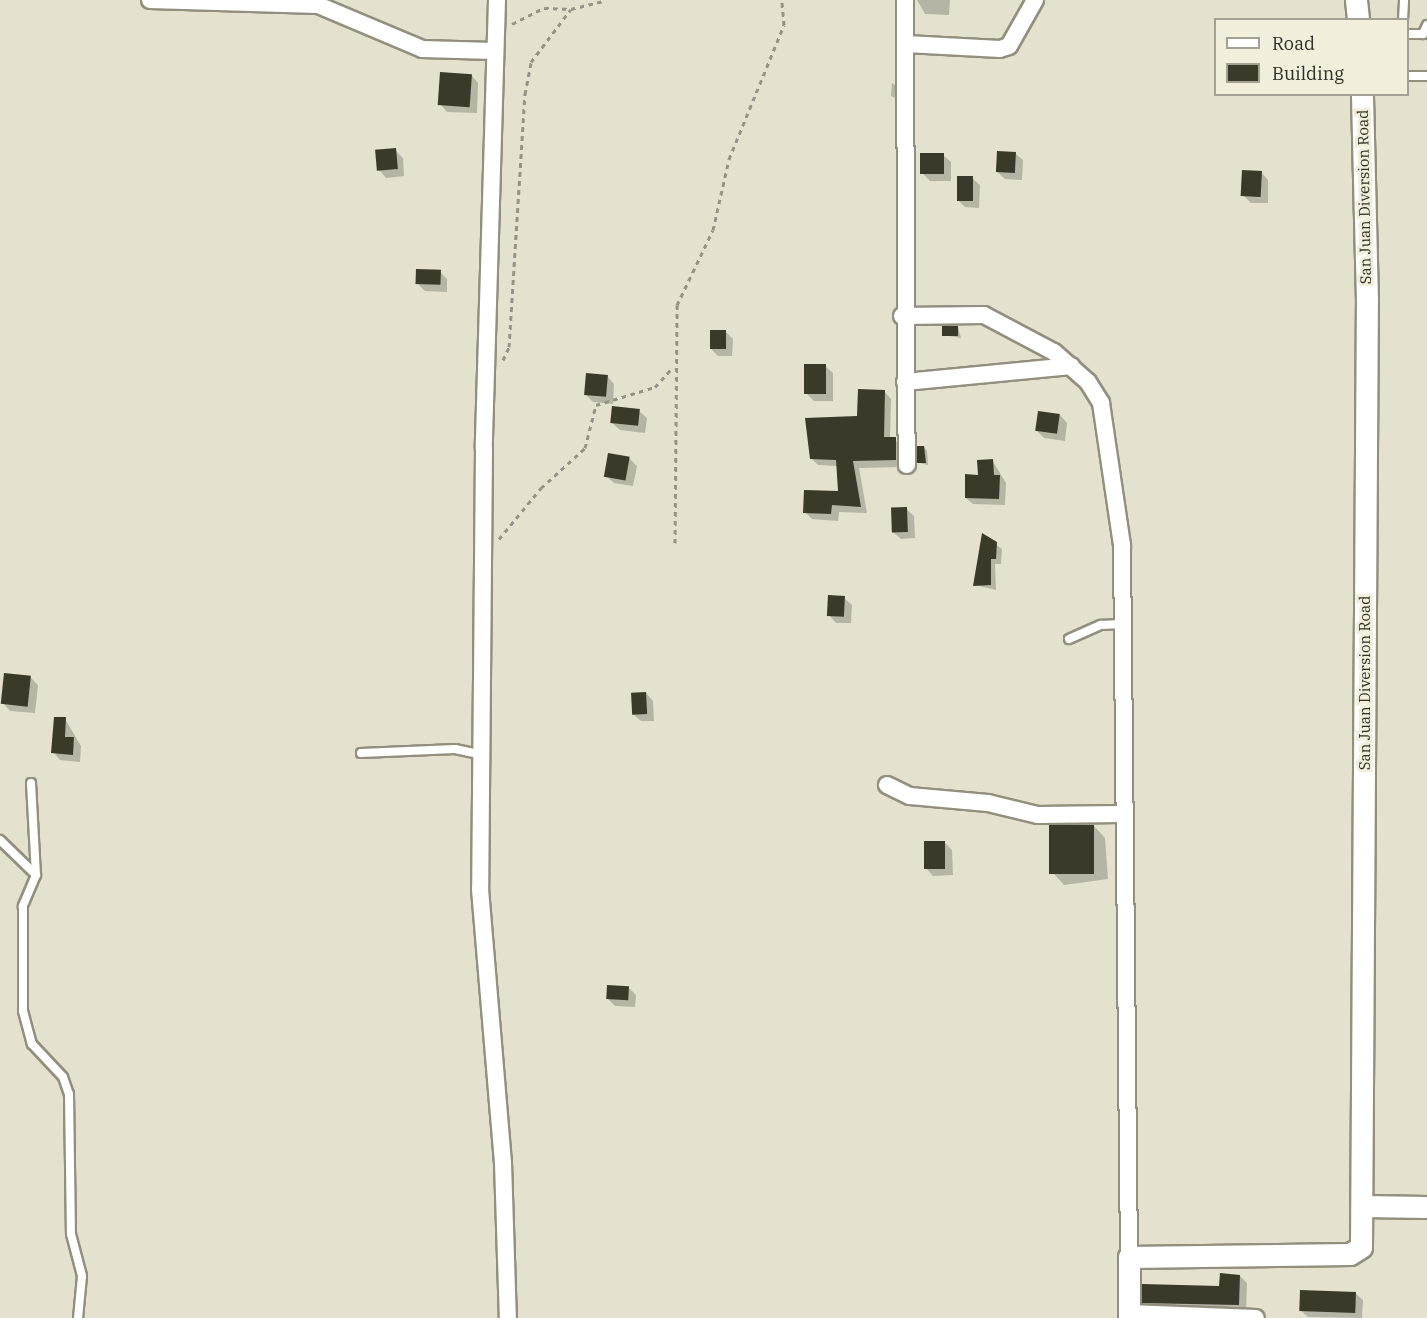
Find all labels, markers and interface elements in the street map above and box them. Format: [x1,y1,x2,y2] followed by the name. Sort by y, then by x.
[1214,18,1409,96] legend
[1272,32,1315,55] text: Road
[1272,62,1344,85] text: Building
[1353,110,1375,284] street label: San Juan Diversion Road
[1356,596,1374,770] street label: San Juan Diversion Road

